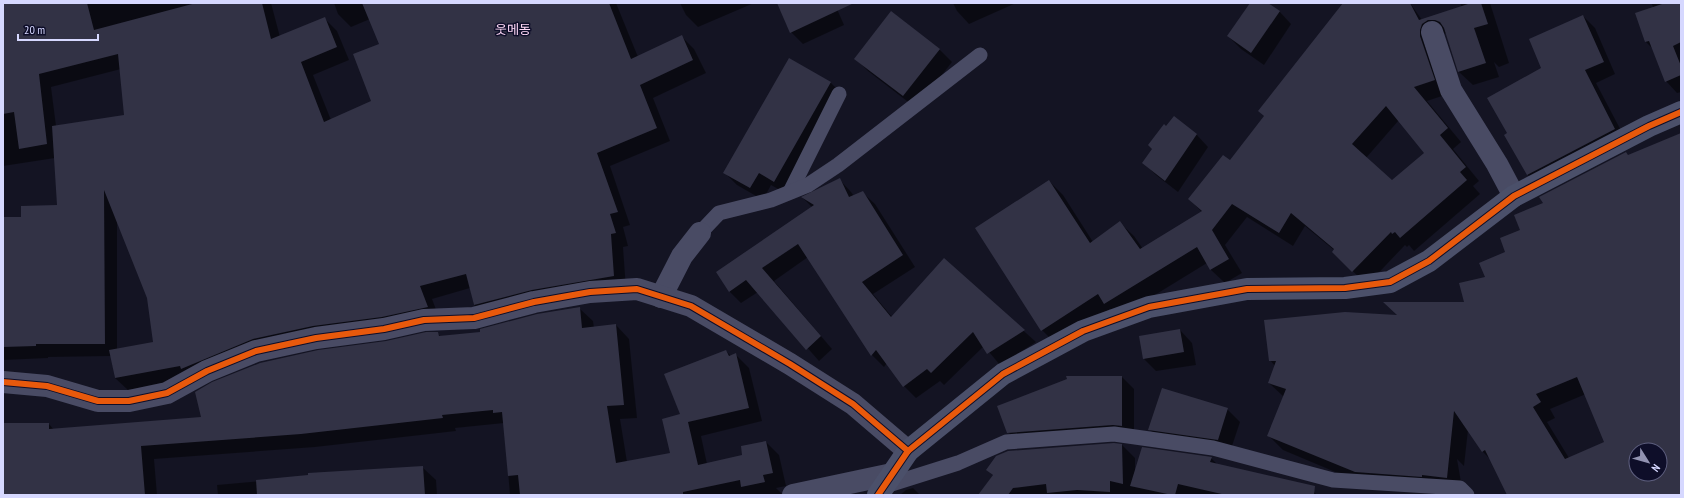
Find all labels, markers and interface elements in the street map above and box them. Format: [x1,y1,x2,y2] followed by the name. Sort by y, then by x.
[18,16,98,42] scale bar
[495,21,531,38] district label: 웃메동
[24,22,45,37] text: 20 m
[1628,442,1668,482] north arrow
[1649,461,1663,475] text: N

